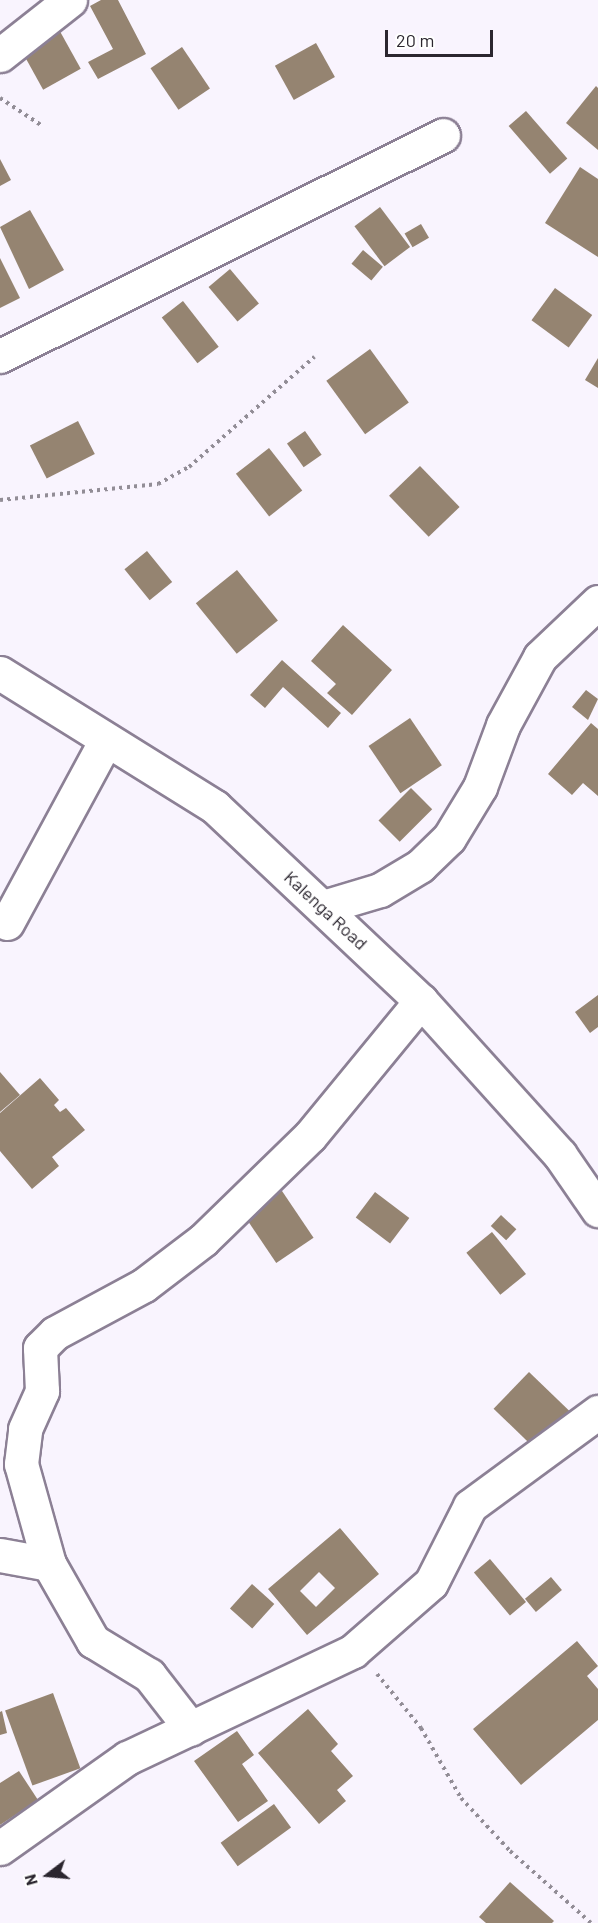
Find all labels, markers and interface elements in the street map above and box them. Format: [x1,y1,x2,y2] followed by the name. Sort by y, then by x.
[388,18,496,56] scale bar
[396,29,434,51] text: 20 m
[280,866,372,954] street label: Kalenga Road
[18,1845,78,1905] north arrow
[20,1872,41,1888] text: N

